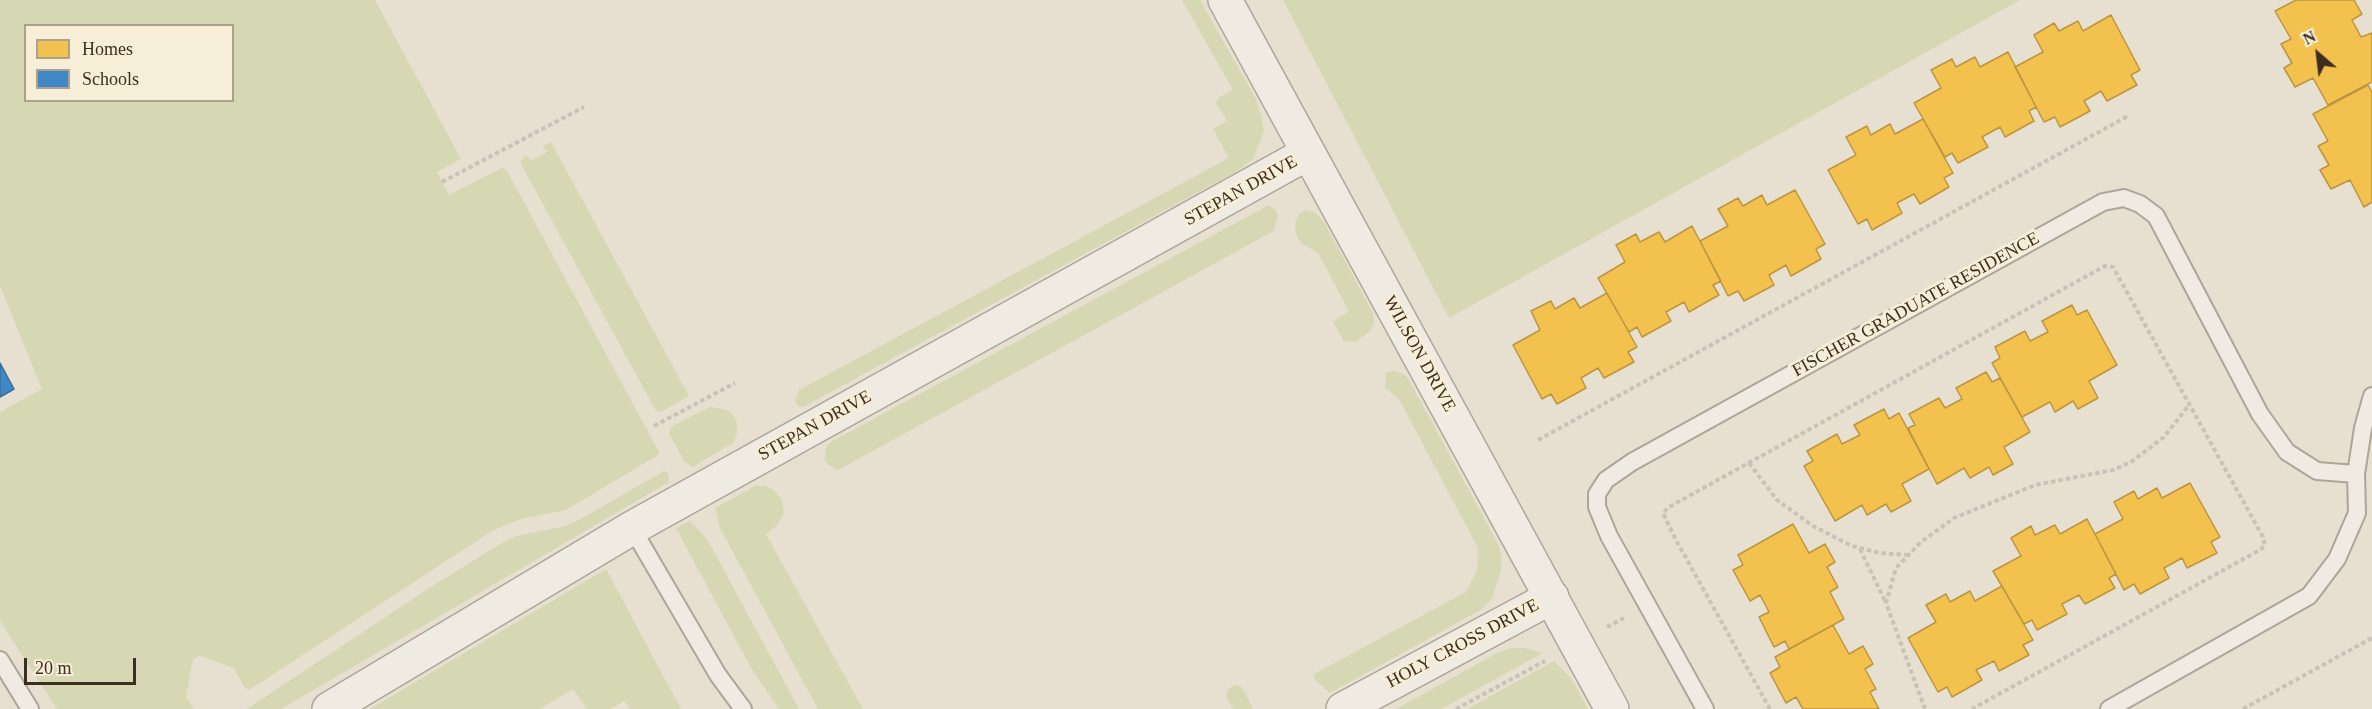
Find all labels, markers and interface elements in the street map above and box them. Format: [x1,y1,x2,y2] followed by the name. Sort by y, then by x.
[24,24,234,102] legend
[2288,24,2348,84] north arrow
[2300,27,2318,48] text: N
[82,39,133,59] text: Homes
[82,69,139,89] text: Schools
[1181,151,1301,231] street label: STEPAN DRIVE
[1789,228,2043,382] street label: FISCHER GRADUATE RESIDENCE
[1378,292,1460,416] street label: WILSON DRIVE
[755,386,875,466] street label: STEPAN DRIVE
[1383,595,1543,693] street label: HOLY CROSS DRIVE
[27,646,140,684] scale bar
[35,658,72,678] text: 20 m

